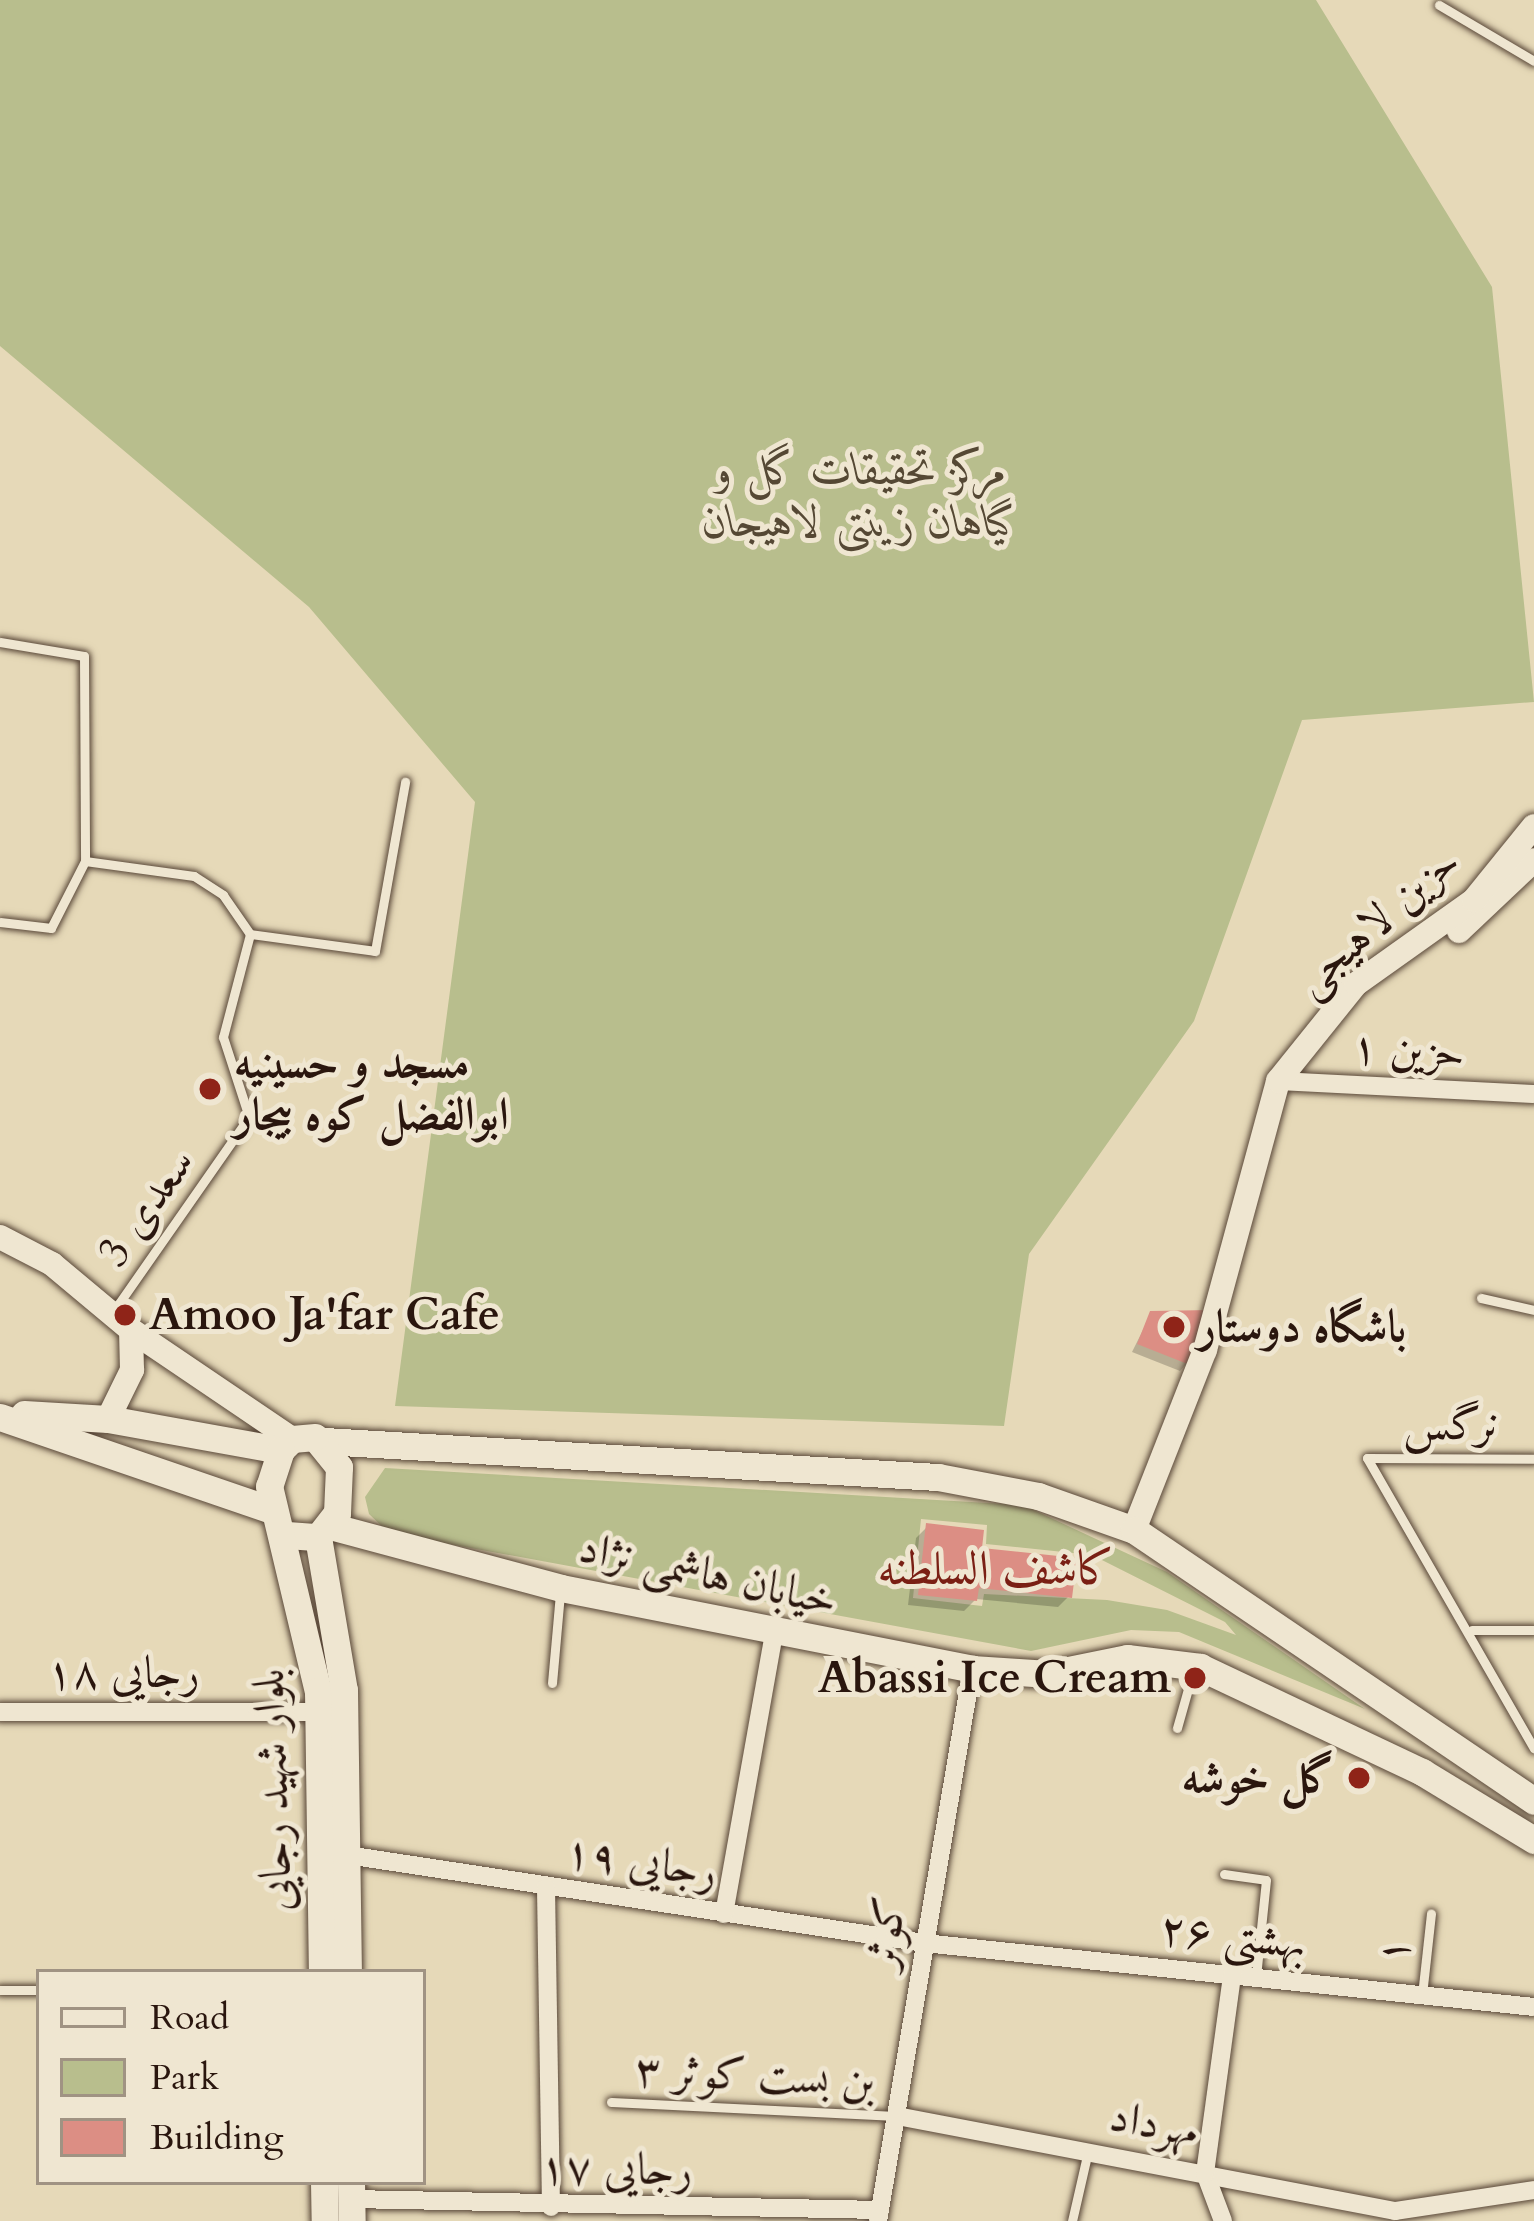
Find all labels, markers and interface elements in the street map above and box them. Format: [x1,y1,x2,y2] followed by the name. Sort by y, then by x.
[702,443,1020,549] park label: مرکز تحقیقات گل و گیاهان زینتی لاهیجان
[1283,835,1471,1007] street label: حزین لاهیجی
[1350,1020,1466,1080] street label: حزین ۱
[234,1036,509,1142] place label: مسجد و حسینیه ابوالفضل کوه بیجار
[197,1076,223,1102] marker: مسجد و حسینیه ابوالفضل کوه بیجار
[86,1137,206,1277] street label: سعدی 3
[149,1288,500,1342] place label: Amoo Ja'far Cafe
[1198,1300,1406,1354] place label: باشگاه دوستار
[112,1302,138,1328] marker: Amoo Ja'far Cafe
[1161,1314,1187,1340] marker: باشگاه دوستار
[1403,1398,1499,1452] street label: نرگس
[574,1520,842,1628] street label: خیابان هاشمی نژاد
[877,1540,1115,1598] district label: کاشف السلطنه
[46,1646,200,1700] street label: رجایی ۱۸
[818,1651,1171,1705] place label: Abassi Ice Cream
[1182,1665,1208,1691] marker: Abassi Ice Cream
[242,1668,304,1912] street label: بلوار شهید رجایی
[1182,1751,1335,1805] place label: گل خوشه
[1346,1765,1372,1791] marker: گل خوشه
[561,1825,721,1899] street label: رجایی ۱۹
[854,1893,918,1973] street label: کوثر
[1157,1901,1309,1971] street label: بهشتی ۲۶
[1365,1935,1421,1967] street label: ۱
[36,1969,426,2185] legend
[150,1993,229,2042] text: Road
[634,2043,876,2109] street label: بن بست کوثر ۳
[150,2053,219,2102] text: Park
[1105,2089,1203,2159] street label: مهرداد
[150,2113,283,2162] text: Building
[539,2141,693,2197] street label: رجایی ۱۷

